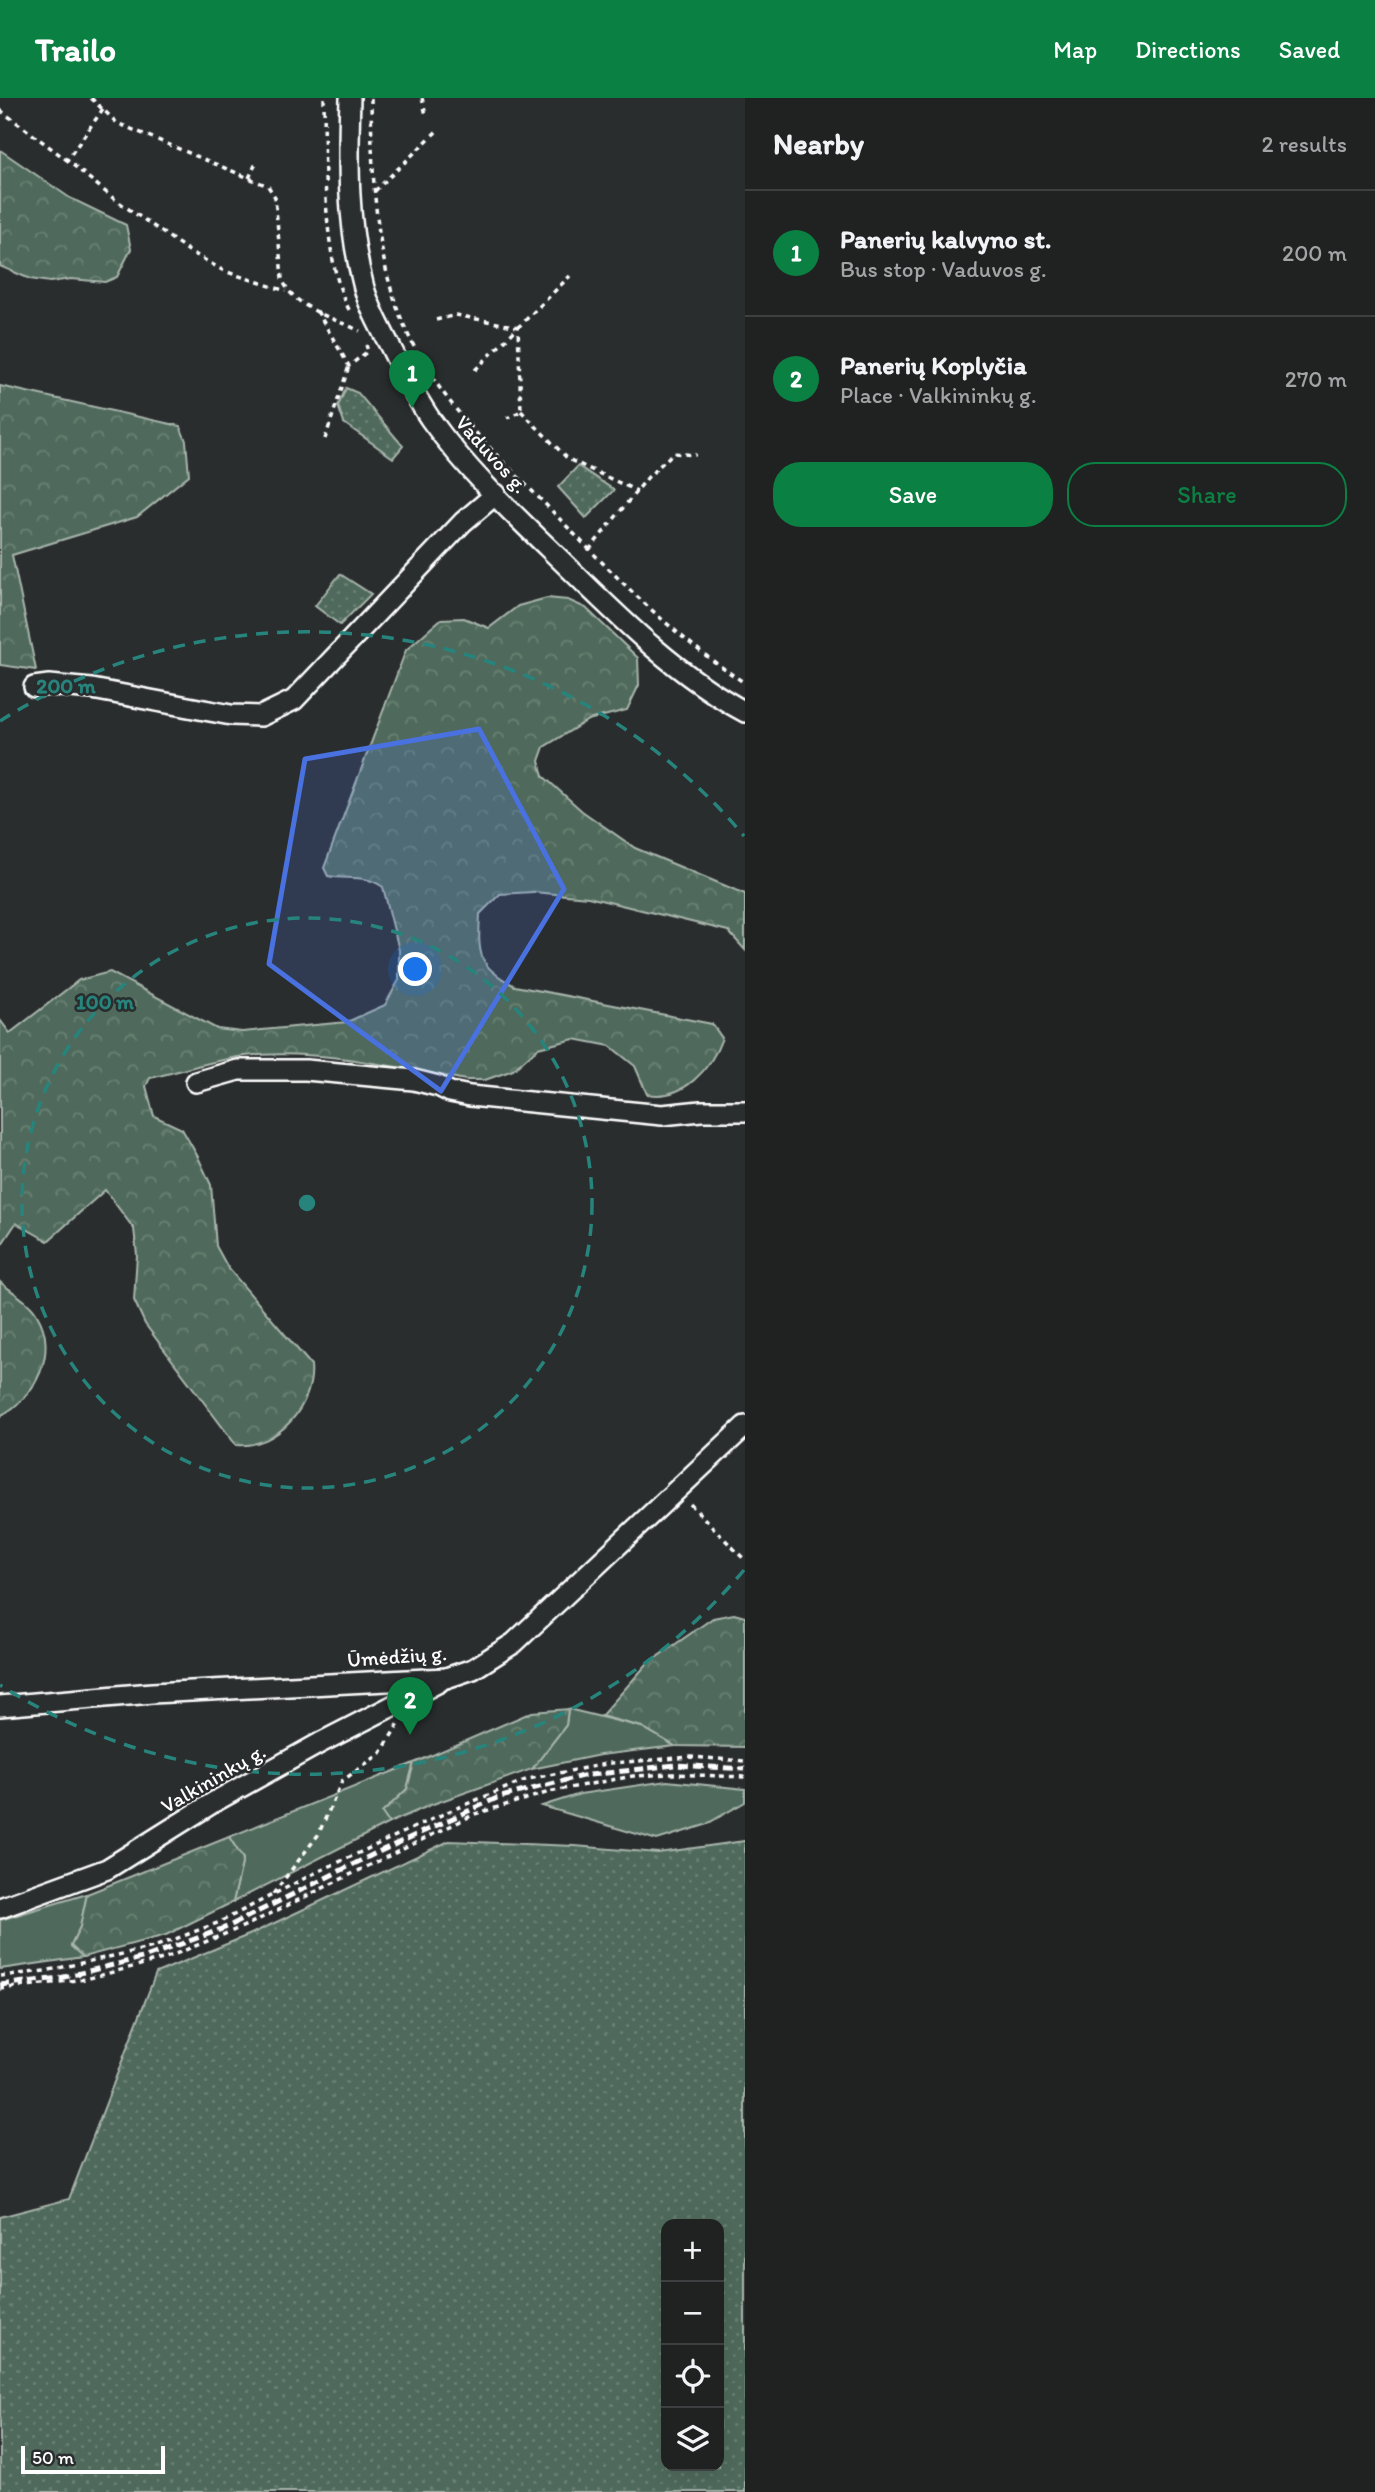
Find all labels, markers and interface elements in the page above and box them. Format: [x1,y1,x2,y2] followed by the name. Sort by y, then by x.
[35,30,116,69] text: Trailo
[1053,35,1097,64] text: Map
[1135,35,1241,64] text: Directions
[1279,35,1340,64] text: Saved
[773,125,864,162] text: Nearby
[1261,130,1347,158] text: 2 results
[840,223,1051,255] text: Panerių kalvyno st.
[791,239,801,267] text: 1
[1282,239,1347,267] text: 200 m
[840,255,1047,283] text: Bus stop · Vaduvos g.
[840,349,1027,381] text: Panerių Koplyčia
[389,350,435,408] pin: 1
[790,365,802,393] text: 2
[1285,365,1347,393] text: 270 m
[840,381,1037,409] text: Place · Valkininkų g.
[451,410,533,498] street label: Vaduvos g.
[773,462,1053,527] button: Save
[1067,462,1347,527] button: Share
[36,673,96,698] text: 200 m
[398,952,432,986] your location
[76,989,134,1014] text: 100 m
[295,1191,319,1215] centre of rings
[346,1640,448,1672] street label: Ūmėdžių g.
[387,1677,433,1735] pin: 2
[156,1738,270,1818] street label: Valkininkų g.
[661,2219,724,2471] map controls
[661,2219,724,2282] button: +
[661,2282,724,2345] button: −
[661,2345,724,2408] button: locate
[661,2408,724,2471] button: layers
[21,2443,164,2475] scale bar
[32,2446,74,2469] text: 50 m

